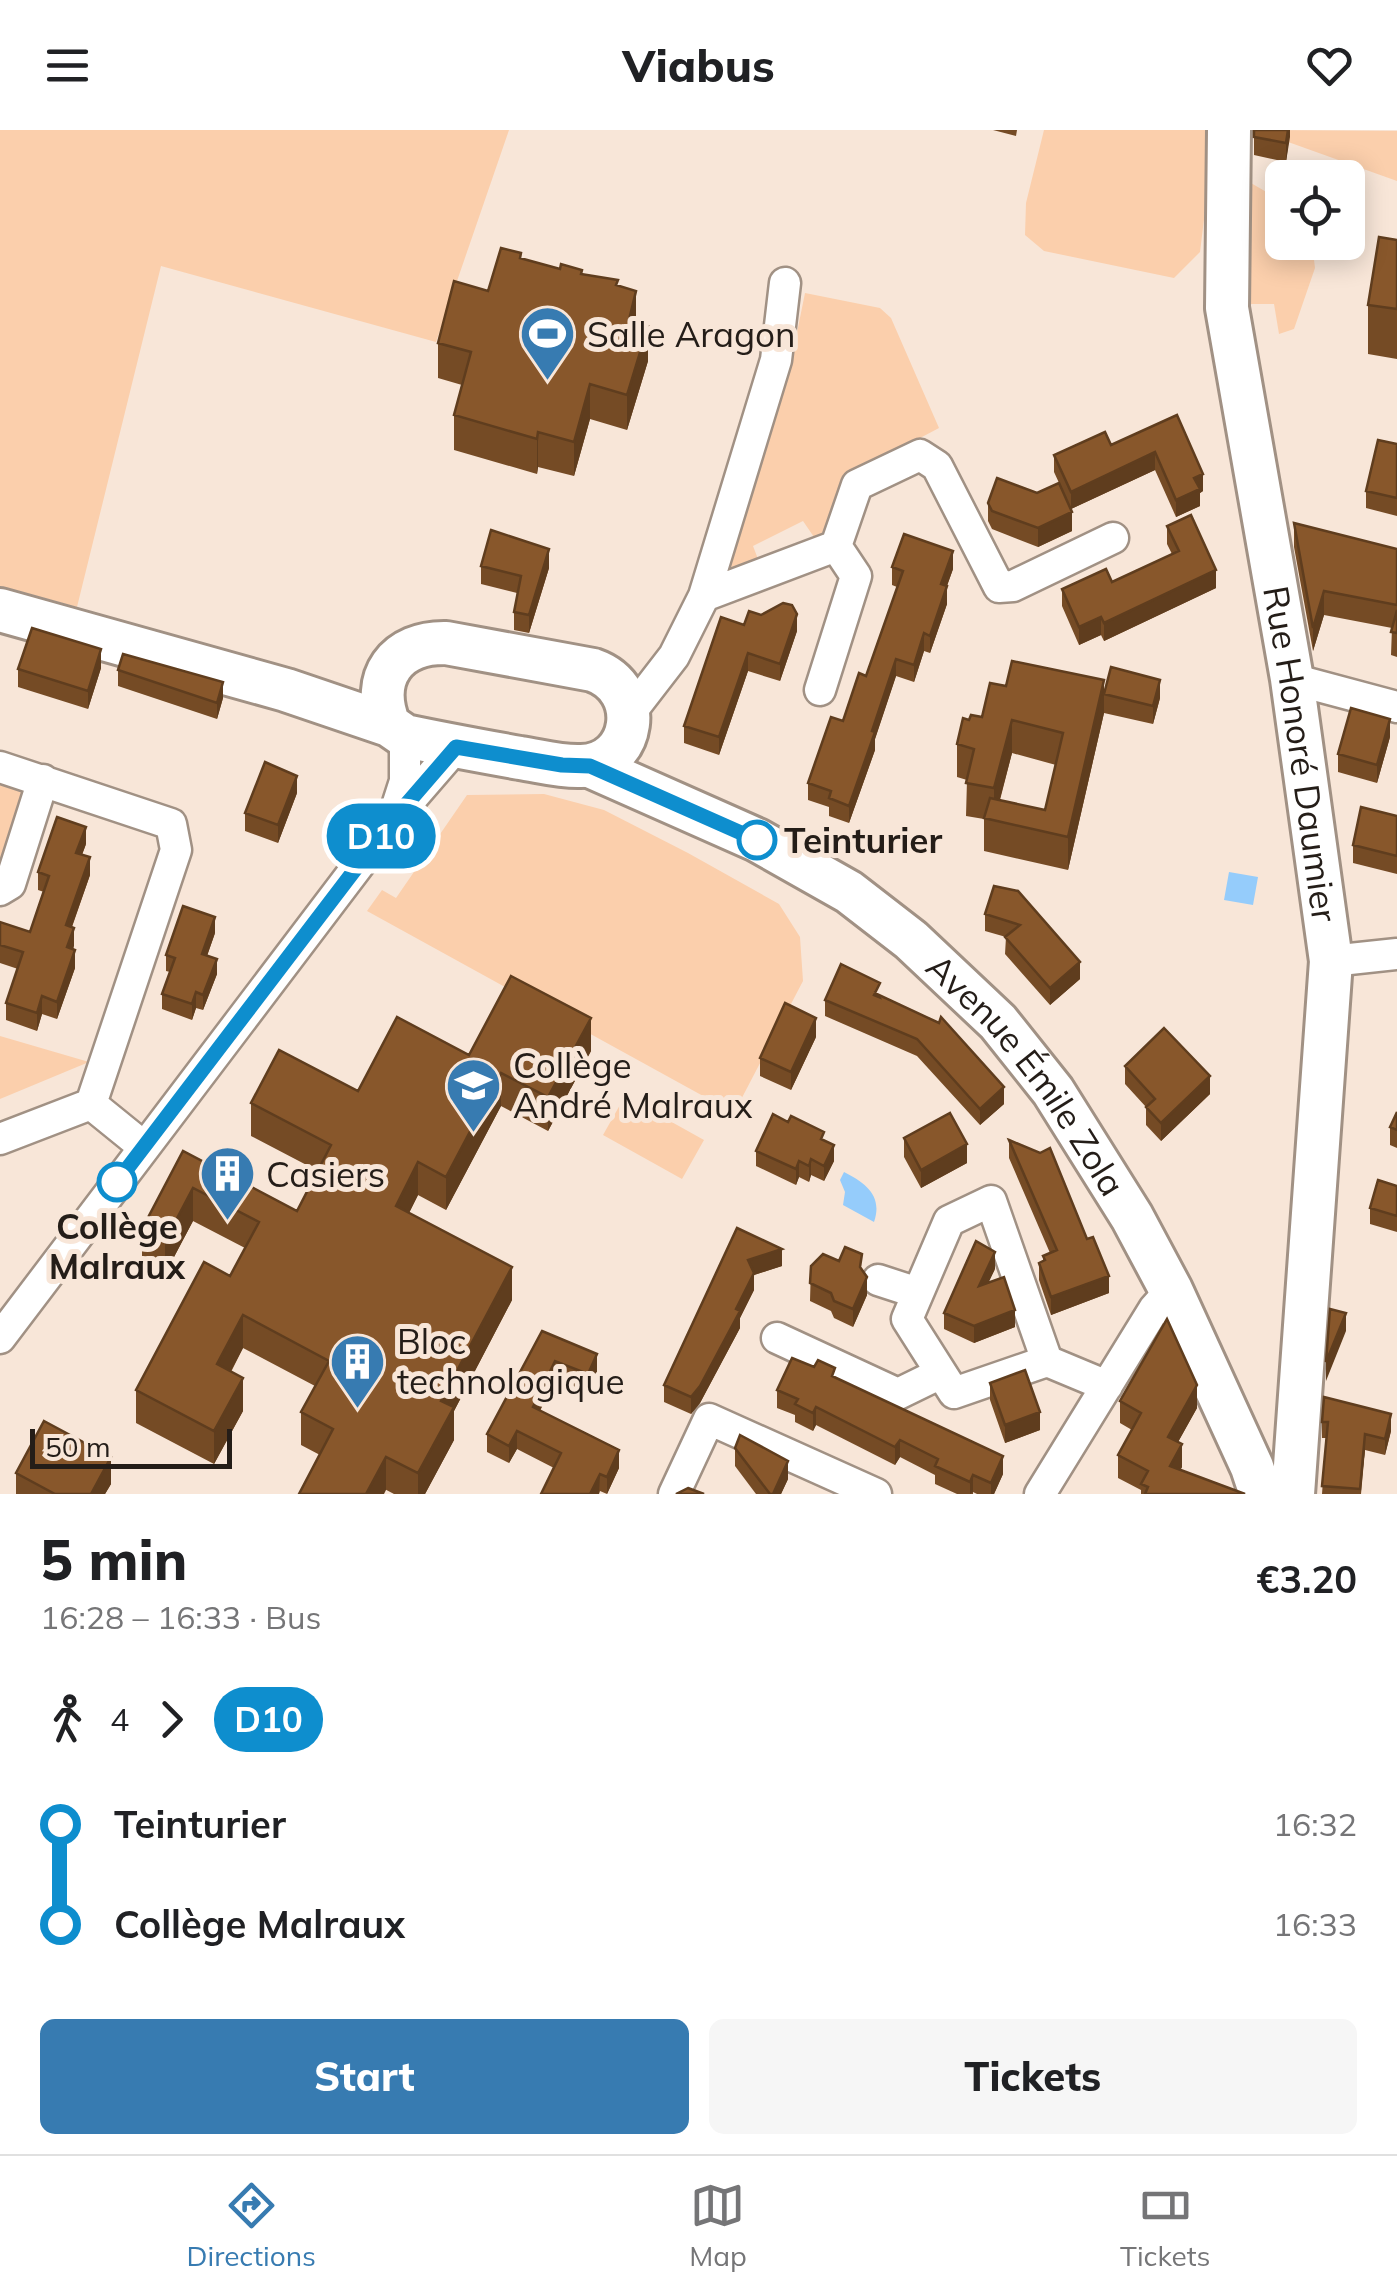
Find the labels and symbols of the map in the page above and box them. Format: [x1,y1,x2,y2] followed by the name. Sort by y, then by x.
[518,304,578,383] sports icon: Salle Aragon
[587,312,796,356] place label: Salle Aragon
[1254,583,1347,925] street label: Rue Honoré Daumier
[324,804,438,868] line badge: D10
[784,818,943,862] place label: Teinturier
[738,821,776,859] marker: Teinturier
[918,944,1135,1203] street label: Avenue Émile Zola
[513,1043,753,1127] place label: Collège André Malraux
[444,1055,504,1134] school or university icon: Collège André Malraux
[197,1144,257,1223] building icon: Casiers
[266,1152,385,1196] place label: Casiers
[98,1163,136,1201] marker: Collège Malraux
[49,1204,186,1288] place label: Collège Malraux
[397,1319,624,1403] place label: Bloc technologique
[328,1331,388,1410] building icon: Bloc technologique
[30,1424,232,1468] scale bar

